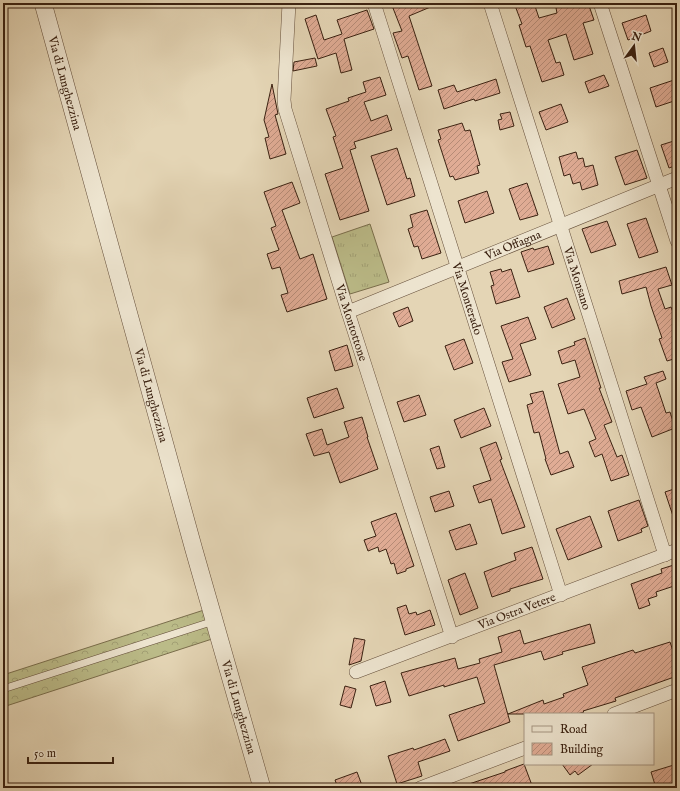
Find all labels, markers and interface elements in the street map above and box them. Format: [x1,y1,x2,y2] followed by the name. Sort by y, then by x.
[614,26,654,66] north arrow
[629,29,643,45] text: N
[45,33,85,132] street label: Via di Lunghezzina
[482,226,544,263] street label: Via Offagna
[560,244,594,312] street label: Via Monsano
[449,260,486,337] street label: Via Monterado
[332,281,371,364] street label: Via Montottone
[131,346,172,445] street label: Via di Lunghezzina
[475,589,558,633] street label: Via Ostra Vetere
[218,658,260,757] street label: Via di Lunghezzina
[524,713,654,765] legend
[560,722,588,737] text: Road
[28,739,113,765] scale bar
[560,742,604,757] text: Building
[34,746,56,761] text: 50 m

